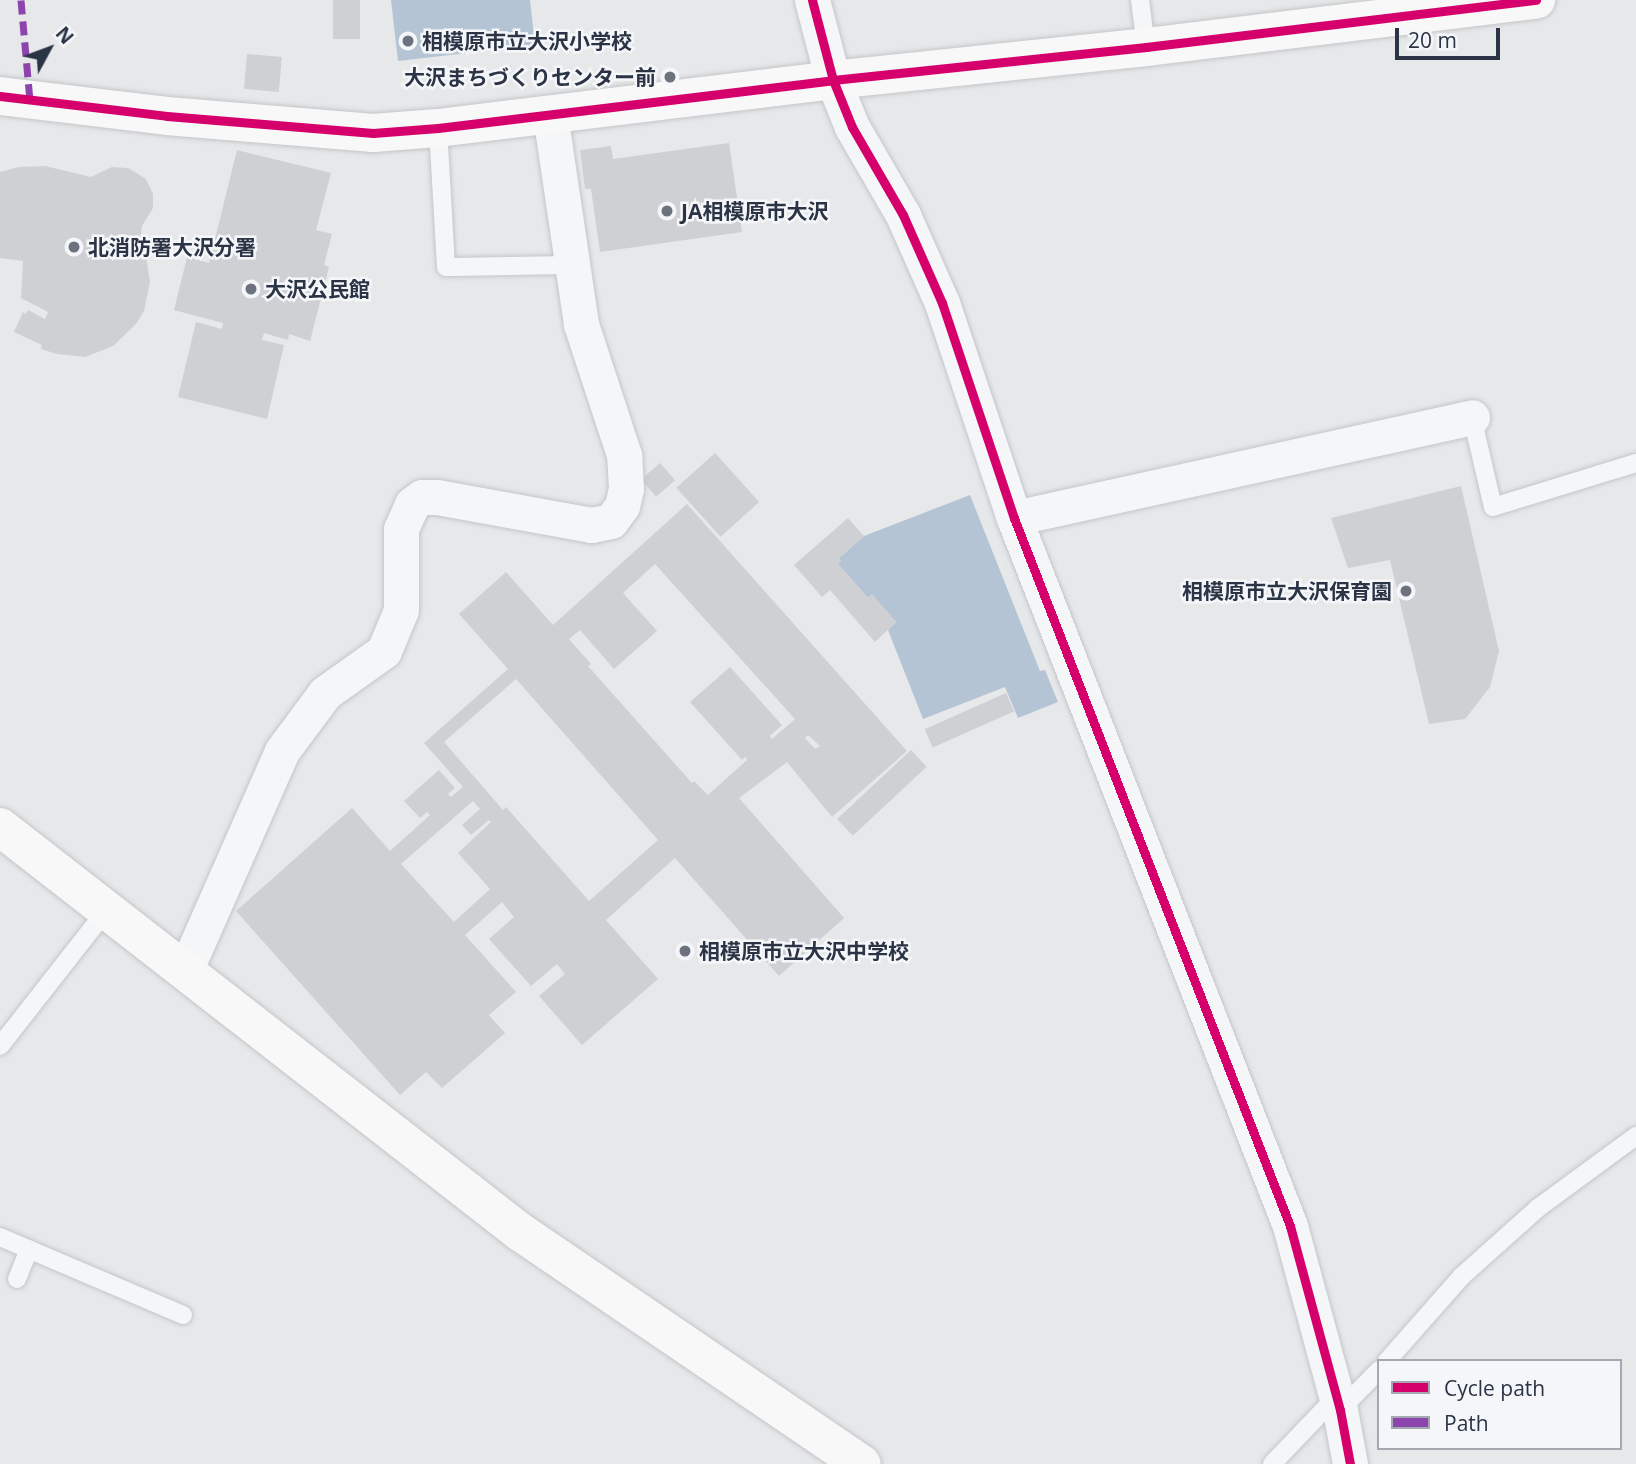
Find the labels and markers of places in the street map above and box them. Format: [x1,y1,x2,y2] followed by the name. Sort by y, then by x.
[422,28,632,54] place label: 相模原市立大沢小学校
[400,33,416,49] marker: 相模原市立大沢小学校
[404,64,656,90] place label: 大沢まちづくりセンター前
[662,69,678,85] marker: 大沢まちづくりセンター前
[681,198,828,224] place label: JA相模原市大沢
[659,203,675,219] marker: JA相模原市大沢
[88,234,256,260] place label: 北消防署大沢分署
[66,239,82,255] marker: 北消防署大沢分署
[265,276,370,302] place label: 大沢公民館
[243,281,259,297] marker: 大沢公民館
[1182,578,1392,604] place label: 相模原市立大沢保育園
[1398,583,1414,599] marker: 相模原市立大沢保育園
[699,938,909,964] place label: 相模原市立大沢中学校
[677,943,693,959] marker: 相模原市立大沢中学校

